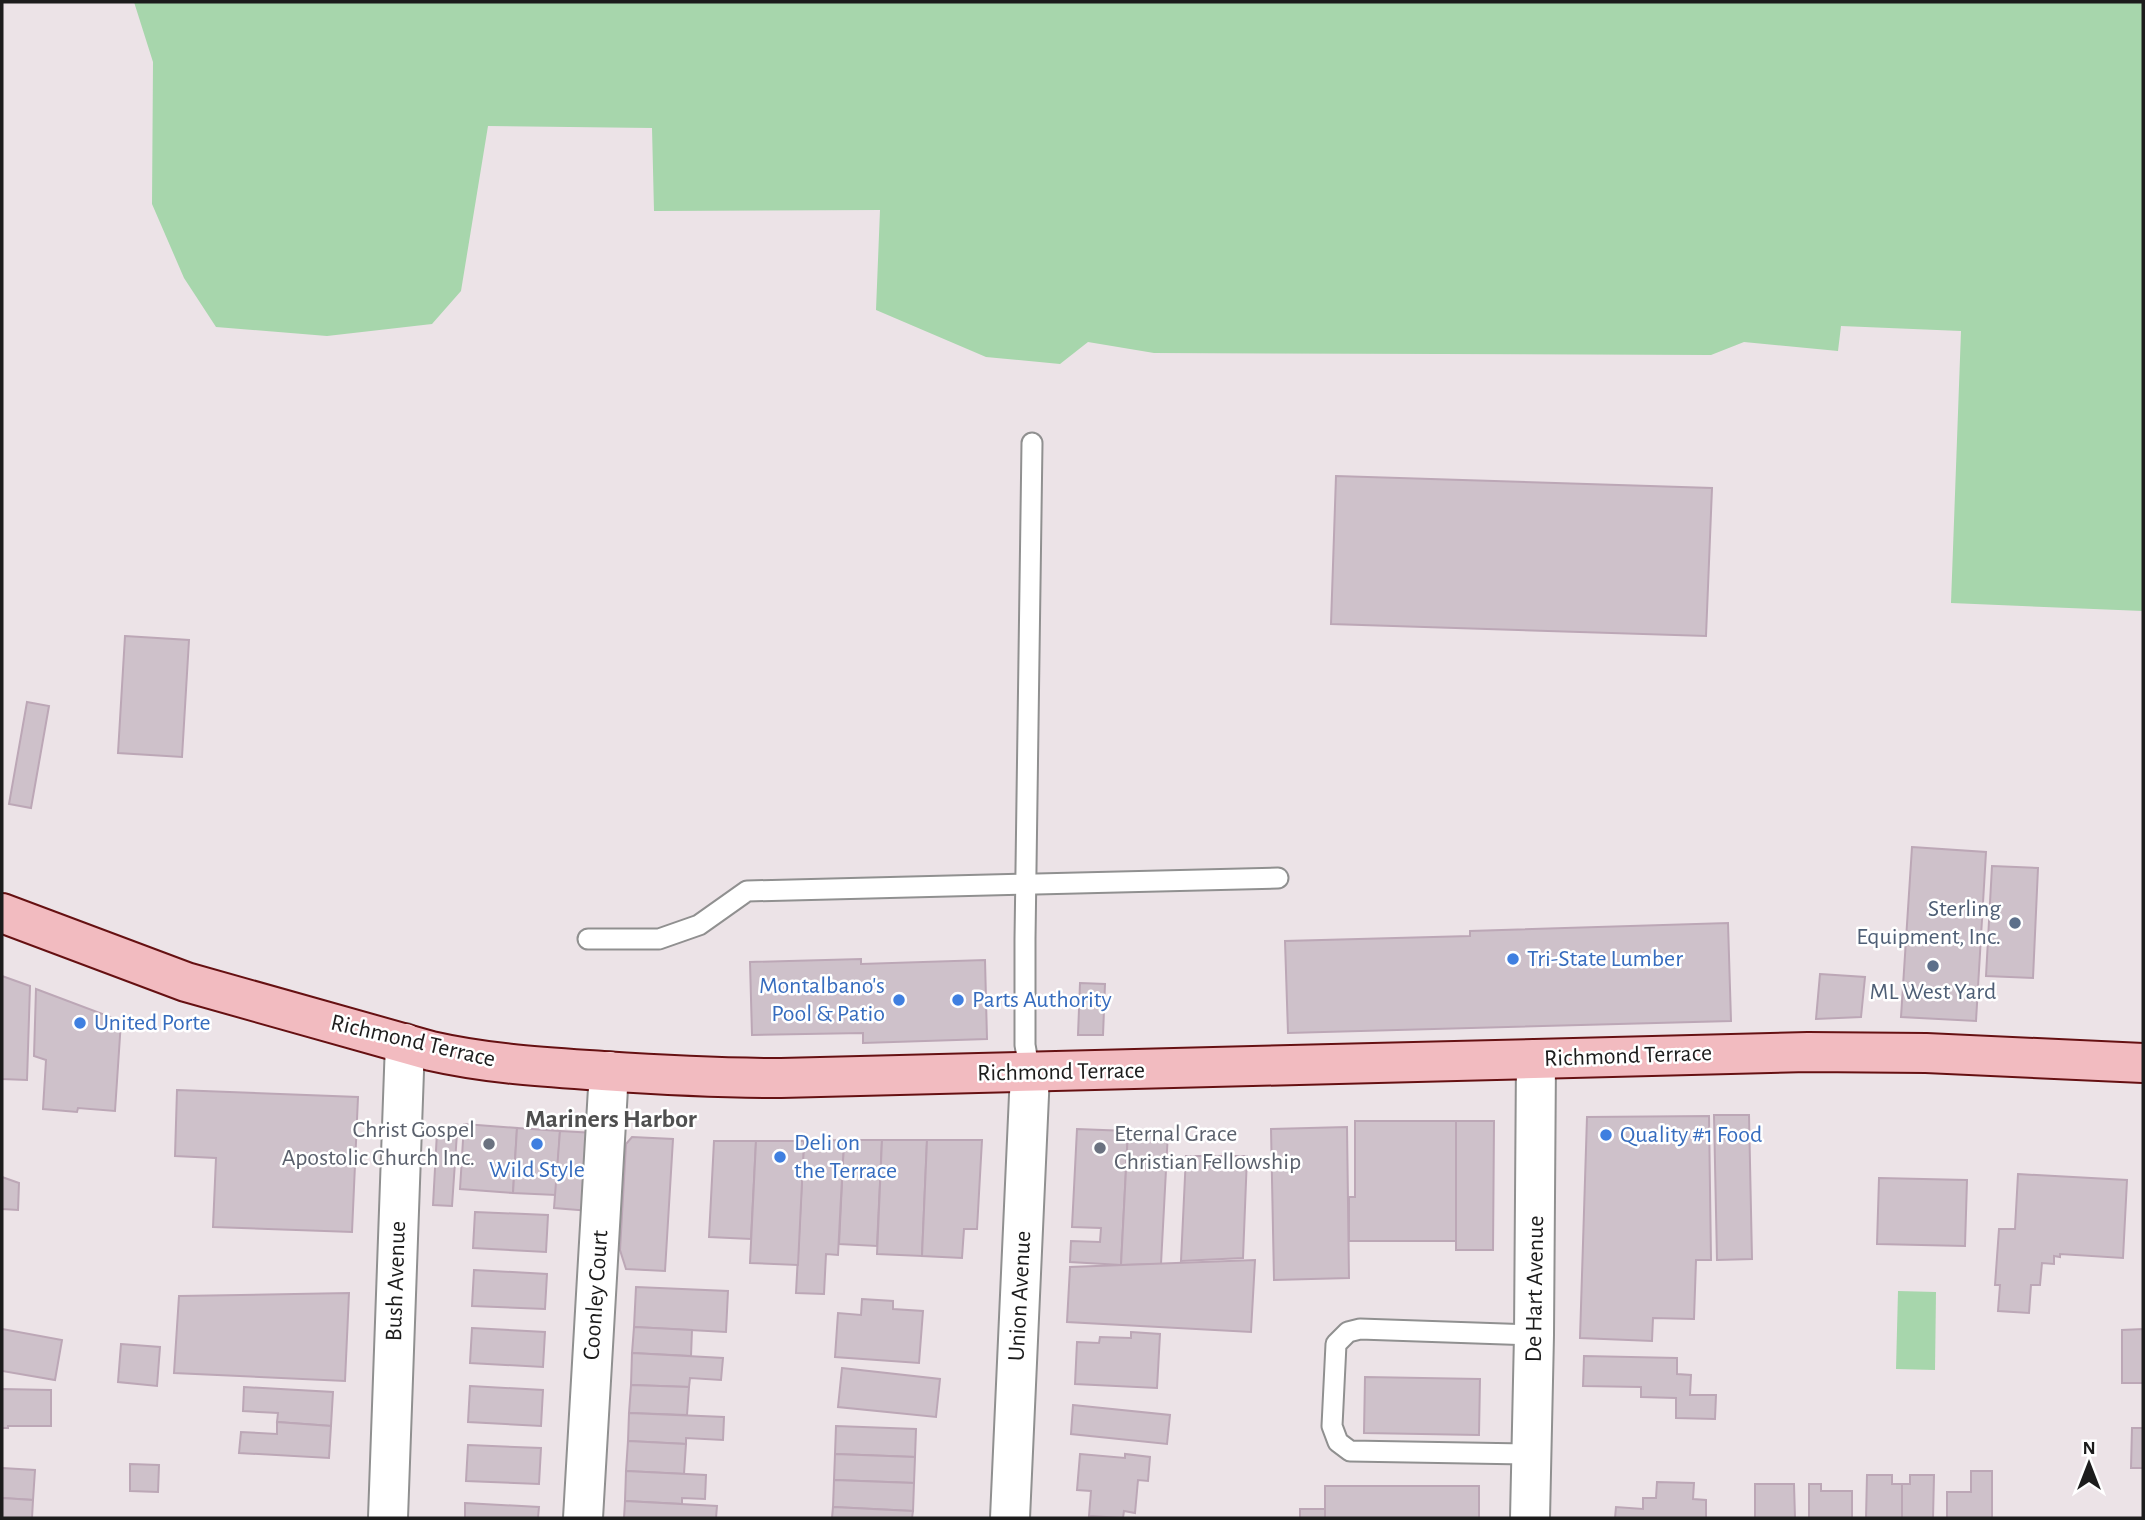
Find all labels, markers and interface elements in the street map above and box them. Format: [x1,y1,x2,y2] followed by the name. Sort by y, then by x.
[1856,897,2001,949] place label: Sterling Equipment, Inc.
[2007,915,2023,931] marker: Sterling Equipment, Inc.
[1527,947,1683,971] place label: Tri-State Lumber
[1505,951,1521,967] marker: Tri-State Lumber
[1925,958,1941,974] marker: ML West Yard
[759,974,885,1026] place label: Montalbano's Pool & Patio
[1870,980,1996,1004] place label: ML West Yard
[972,988,1112,1012] place label: Parts Authority
[891,992,907,1008] marker: Montalbano's Pool & Patio
[950,992,966,1008] marker: Parts Authority
[328,1010,498,1072] street label: Richmond Terrace
[94,1011,211,1035] place label: United Porte
[72,1015,88,1031] marker: United Porte
[1544,1041,1712,1071] street label: Richmond Terrace
[977,1059,1145,1085] street label: Richmond Terrace
[525,1106,697,1132] district label: Mariners Harbor
[282,1118,475,1170] place label: Christ Gospel Apostolic Church Inc.
[1114,1122,1301,1174] place label: Eternal Grace Christian Fellowship
[1620,1123,1762,1147] place label: Quality #1 Food
[1598,1127,1614,1143] marker: Quality #1 Food
[794,1131,897,1183] place label: Deli on the Terrace
[481,1136,497,1152] marker: Christ Gospel Apostolic Church Inc.
[529,1136,545,1152] marker: Wild Style
[1092,1140,1108,1156] marker: Eternal Grace Christian Fellowship
[772,1149,788,1165] marker: Deli on the Terrace
[489,1158,585,1182] place label: Wild Style
[1522,1215,1548,1363] street label: De Hart Avenue
[382,1220,410,1342] street label: Bush Avenue
[579,1229,613,1361] street label: Coonley Court
[1005,1230,1035,1362] street label: Union Avenue
[2054,1429,2124,1499] north arrow
[2082,1439,2096,1458] text: N

